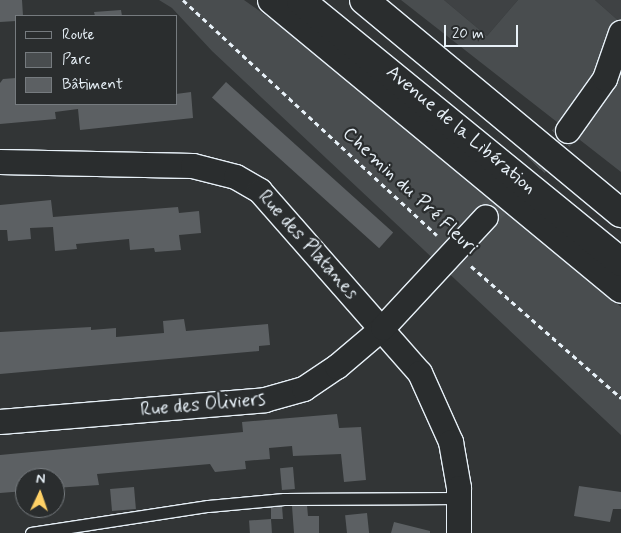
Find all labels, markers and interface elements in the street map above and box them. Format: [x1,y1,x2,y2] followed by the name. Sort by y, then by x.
[15,15,178,105] legend
[446,15,520,47] scale bar
[452,24,484,44] text: 20 m
[62,25,95,45] text: Route
[62,50,90,70] text: Parc
[381,60,541,200] street label: Avenue de la Libération
[62,75,123,95] text: Bâtiment
[339,124,481,258] street label: Chemin du Pré Fleuri
[254,187,362,303] street label: Rue des Platanes
[139,388,267,422] street label: Rue des Oliviers
[15,468,65,518] north arrow
[36,470,46,488] text: N

